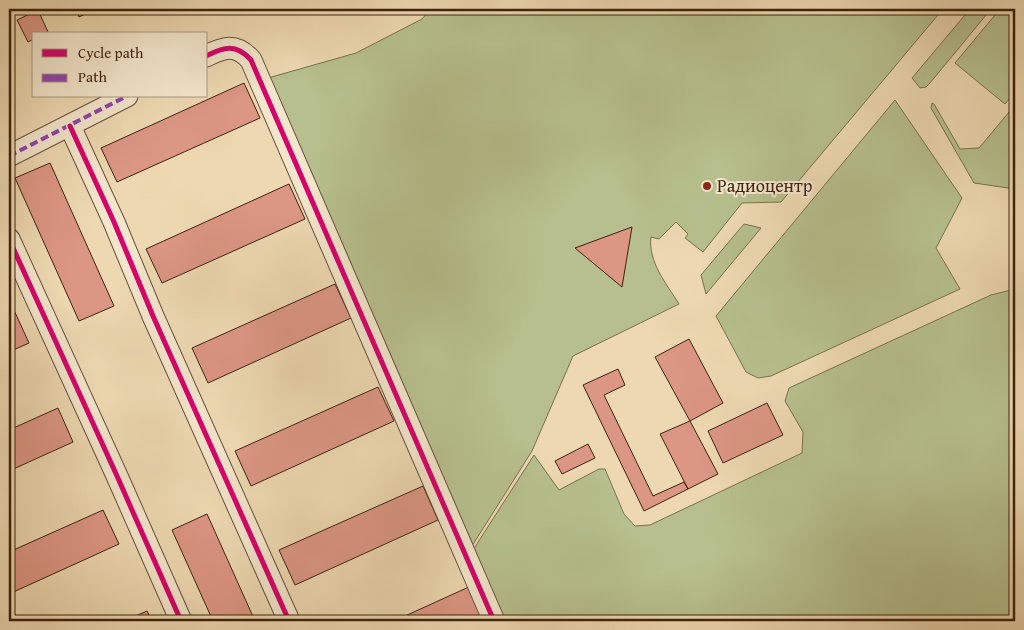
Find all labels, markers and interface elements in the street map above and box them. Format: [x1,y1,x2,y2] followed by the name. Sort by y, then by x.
[32,32,208,98] legend
[78,42,144,63] text: Cycle path
[78,66,107,87] text: Path
[717,172,813,199] place label: Радиоцентр
[701,180,713,192] marker: Радиоцентр

